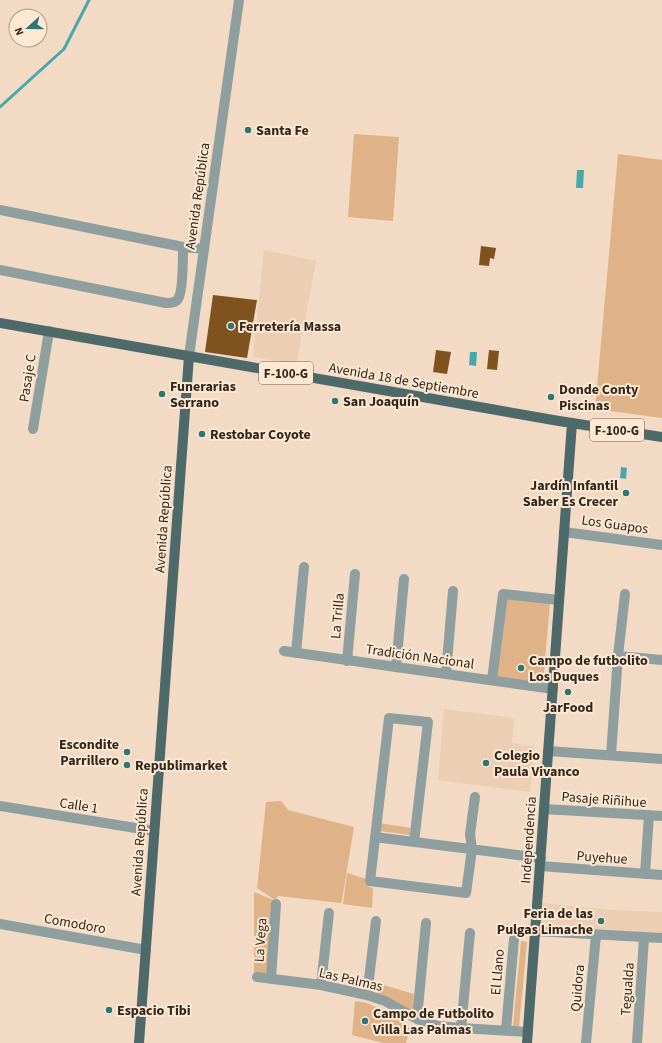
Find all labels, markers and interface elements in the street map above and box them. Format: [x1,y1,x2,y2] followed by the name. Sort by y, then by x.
[8,8,48,48] north arrow
[11,25,27,38] text: N
[256,121,309,141] place label: Santa Fe
[243,125,253,135] marker: Santa Fe
[181,141,215,251] street label: Avenida República
[239,317,341,337] place label: Ferretería Massa
[226,321,236,331] marker: Ferretería Massa
[14,353,42,404] street label: Pasaje C
[327,358,480,404] street label: Avenida 18 de Septiembre
[259,362,313,384] road number: F-100-G
[170,377,236,413] place label: Funerarias Serrano
[559,380,639,416] place label: Donde Conty Piscinas
[157,389,167,399] marker: Funerarias Serrano
[343,392,419,412] place label: San Joaquín
[546,392,556,402] marker: Donde Conty Piscinas
[330,396,340,406] marker: San Joaquín
[590,419,644,441] road number: F-100-G
[210,425,311,445] place label: Restobar Coyote
[197,429,207,439] marker: Restobar Coyote
[150,465,178,574] street label: Avenida República
[523,476,618,512] place label: Jardín Infantil Saber Es Crecer
[621,488,631,498] marker: Jardín Infantil Saber Es Crecer
[580,510,650,540] street label: Los Guapos
[326,592,350,640] street label: La Trilla
[364,639,476,675] street label: Tradición Nacional
[529,651,648,687] place label: Campo de futbolito Los Duques
[516,663,526,673] marker: Campo de futbolito Los Duques
[563,687,573,697] marker: JarFood
[543,698,593,718] place label: JarFood
[59,735,119,771] place label: Escondite Parrillero
[494,746,580,782] place label: Colegio Paula Vivanco
[122,747,132,757] marker: Escondite Parrillero
[135,756,228,776] place label: Republimarket
[481,758,491,768] marker: Colegio Paula Vivanco
[122,760,132,770] marker: Republimarket
[561,787,647,813] street label: Pasaje Riñihue
[126,788,154,897] street label: Avenida República
[58,793,100,819] street label: Calle 1
[516,796,542,885] street label: Independencia
[576,846,628,870] street label: Puyehue
[497,904,593,940] place label: Feria de las Pulgas Limache
[42,909,107,939] street label: Comodoro
[596,916,606,926] marker: Feria de las Pulgas Limache
[249,917,273,963] street label: La Vega
[486,948,510,996] street label: El Llano
[616,962,640,1016] street label: Tegualda
[317,963,385,997] street label: Las Palmas
[566,964,590,1013] street label: Quidora
[117,1001,191,1021] place label: Espacio Tibi
[372,1004,494,1040] place label: Campo de Futbolito Villa Las Palmas
[104,1005,114,1015] marker: Espacio Tibi
[360,1016,370,1026] marker: Campo de Futbolito Villa Las Palmas

